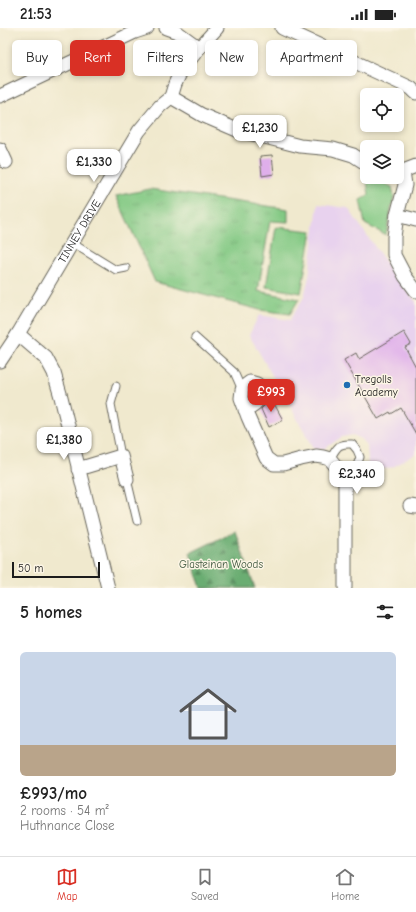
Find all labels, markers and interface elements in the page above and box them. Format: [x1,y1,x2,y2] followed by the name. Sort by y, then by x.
[20,5,52,23] text: 21:53
[12,40,62,76] chip: Buy
[70,40,125,76] chip: Rent
[133,40,197,76] chip: Filters
[205,40,258,76] chip: New
[266,40,357,76] chip: Apartment
[360,88,404,184] map controls
[360,88,404,132] button: locate
[227,115,293,149] pin: £1,230
[242,120,278,135] text: £1,230
[360,140,404,184] button: layers
[61,149,127,183] pin: £1,330
[76,154,112,169] text: £1,330
[55,197,103,265] street label: TINNEY DRIVE
[355,373,398,399] place label: Tregolls Academy
[247,379,295,413] pin: £993
[342,380,352,390] marker: Tregolls Academy
[257,384,285,399] text: £993
[31,427,97,461] pin: £1,380
[46,432,82,447] text: £1,380
[324,461,390,495] pin: £2,340
[338,466,376,481] text: £2,340
[179,558,263,571] park label: Glasteinan Woods
[12,560,100,579] scale bar
[18,562,43,575] text: 50 m
[374,601,396,623] icon: filters
[20,603,82,622] text: 5 homes
[172,678,244,750] icon: home
[20,784,87,803] text: £993/mo
[20,803,109,818] text: 2 rooms · 54 m²
[20,818,114,833] text: Huthnance Close
[56,866,78,903] tab: Map
[191,866,219,903] tab: Saved
[331,866,360,903] tab: Home

